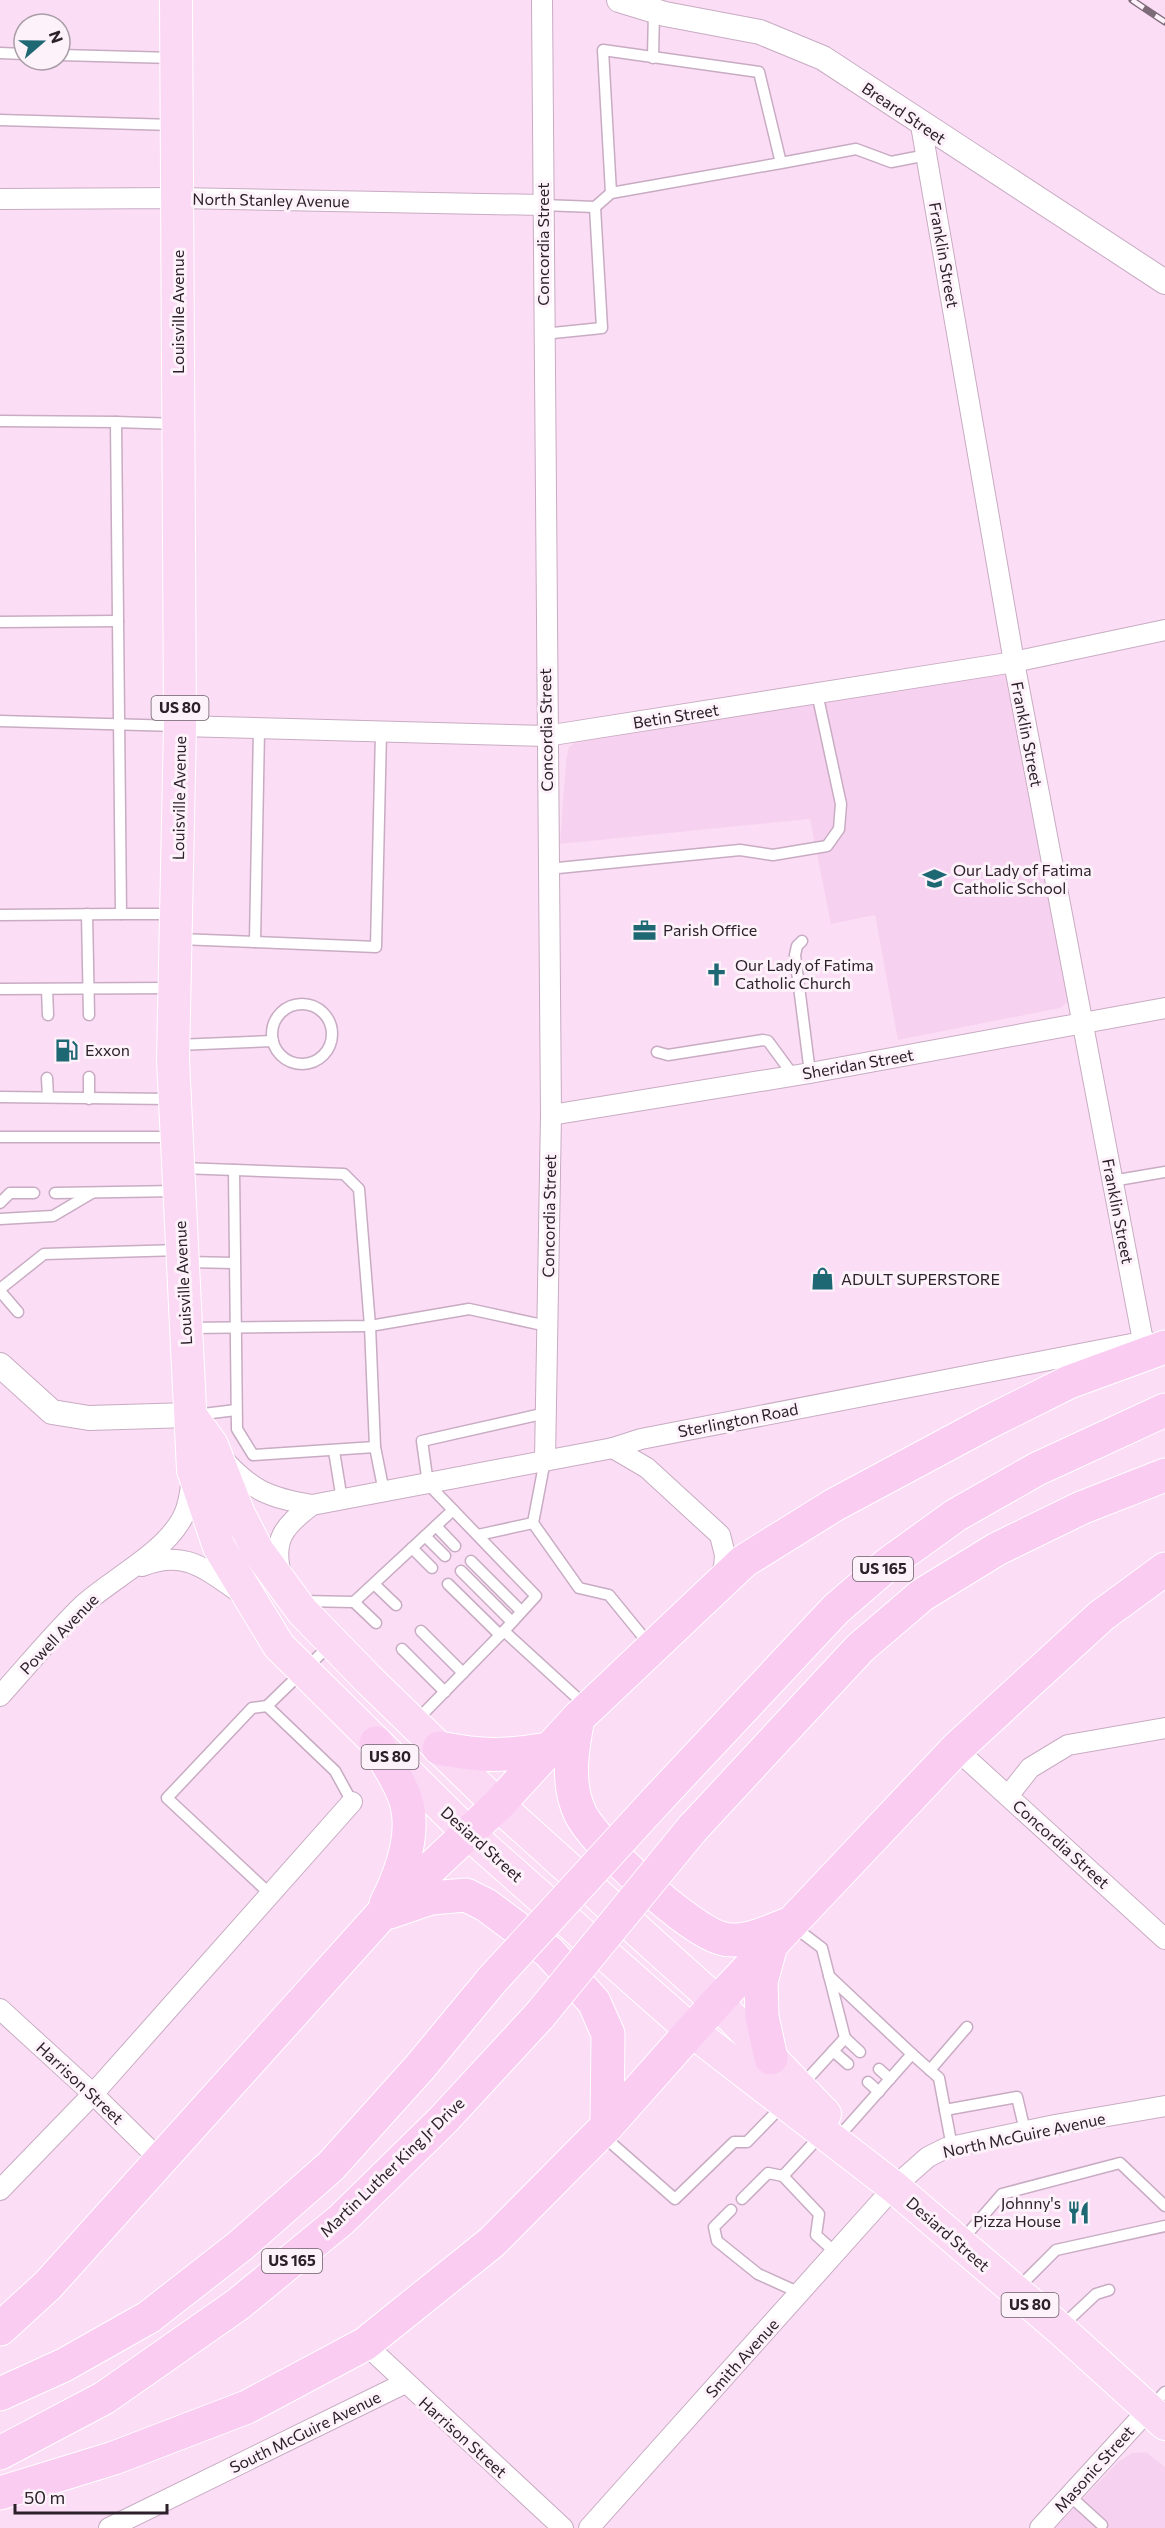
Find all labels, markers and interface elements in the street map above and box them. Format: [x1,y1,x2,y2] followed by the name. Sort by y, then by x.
[12,12,72,72] north arrow
[46,28,68,46] text: N
[859,78,950,148] street label: Breard Street
[533,182,552,306] street label: Concordia Street
[192,189,350,210] street label: North Stanley Avenue
[926,201,963,310] street label: Franklin Street
[168,250,187,374] street label: Louisville Avenue
[535,668,556,792] street label: Concordia Street
[1008,680,1047,789] street label: Franklin Street
[152,696,208,720] road number: US 80
[632,699,721,732] street label: Betin Street
[168,736,189,860] street label: Louisville Avenue
[953,860,1092,897] place label: Our Lady of Fatima Catholic School
[922,866,948,892] school or university icon: Our Lady of Fatima Catholic School
[632,917,658,943] office icon: Parish Office
[663,920,757,939] place label: Parish Office
[735,955,874,992] place label: Our Lady of Fatima Catholic Church
[704,961,730,987] church icon: Our Lady of Fatima Catholic Church
[54,1037,80,1063] fuel station icon: Exxon
[85,1040,130,1059] place label: Exxon
[801,1044,915,1083] street label: Sheridan Street
[538,1154,559,1278] street label: Concordia Street
[1099,1157,1138,1266] street label: Franklin Street
[170,1221,195,1346] street label: Louisville Avenue
[810,1266,836,1292] shop icon: ADULT SUPERSTORE
[841,1269,1000,1288] place label: ADULT SUPERSTORE
[676,1399,800,1440] street label: Sterlington Road
[853,1557,913,1581] road number: US 165
[15,1589,102,1678] street label: Powell Avenue
[362,1745,418,1769] road number: US 80
[1009,1795,1114,1892] street label: Concordia Street
[437,1802,528,1886] street label: Desiard Street
[33,2038,128,2128] street label: Harrison Street
[316,2093,468,2241] street label: Martin Luther King Jr Drive
[941,2108,1107,2161] street label: North McGuire Avenue
[903,2192,994,2275] street label: Desiard Street
[973,2193,1061,2230] place label: Johnny's Pizza House
[1066,2199,1092,2225] restaurant icon: Johnny's Pizza House
[262,2249,322,2273] road number: US 165
[1002,2293,1058,2317] road number: US 80
[701,2314,782,2401] street label: Smith Avenue
[226,2387,383,2476] street label: South McGuire Avenue
[416,2392,511,2481] street label: Harrison Street
[1050,2421,1138,2516] street label: Masonic Street
[15,2477,166,2515] scale bar
[24,2486,65,2508] text: 50 m

